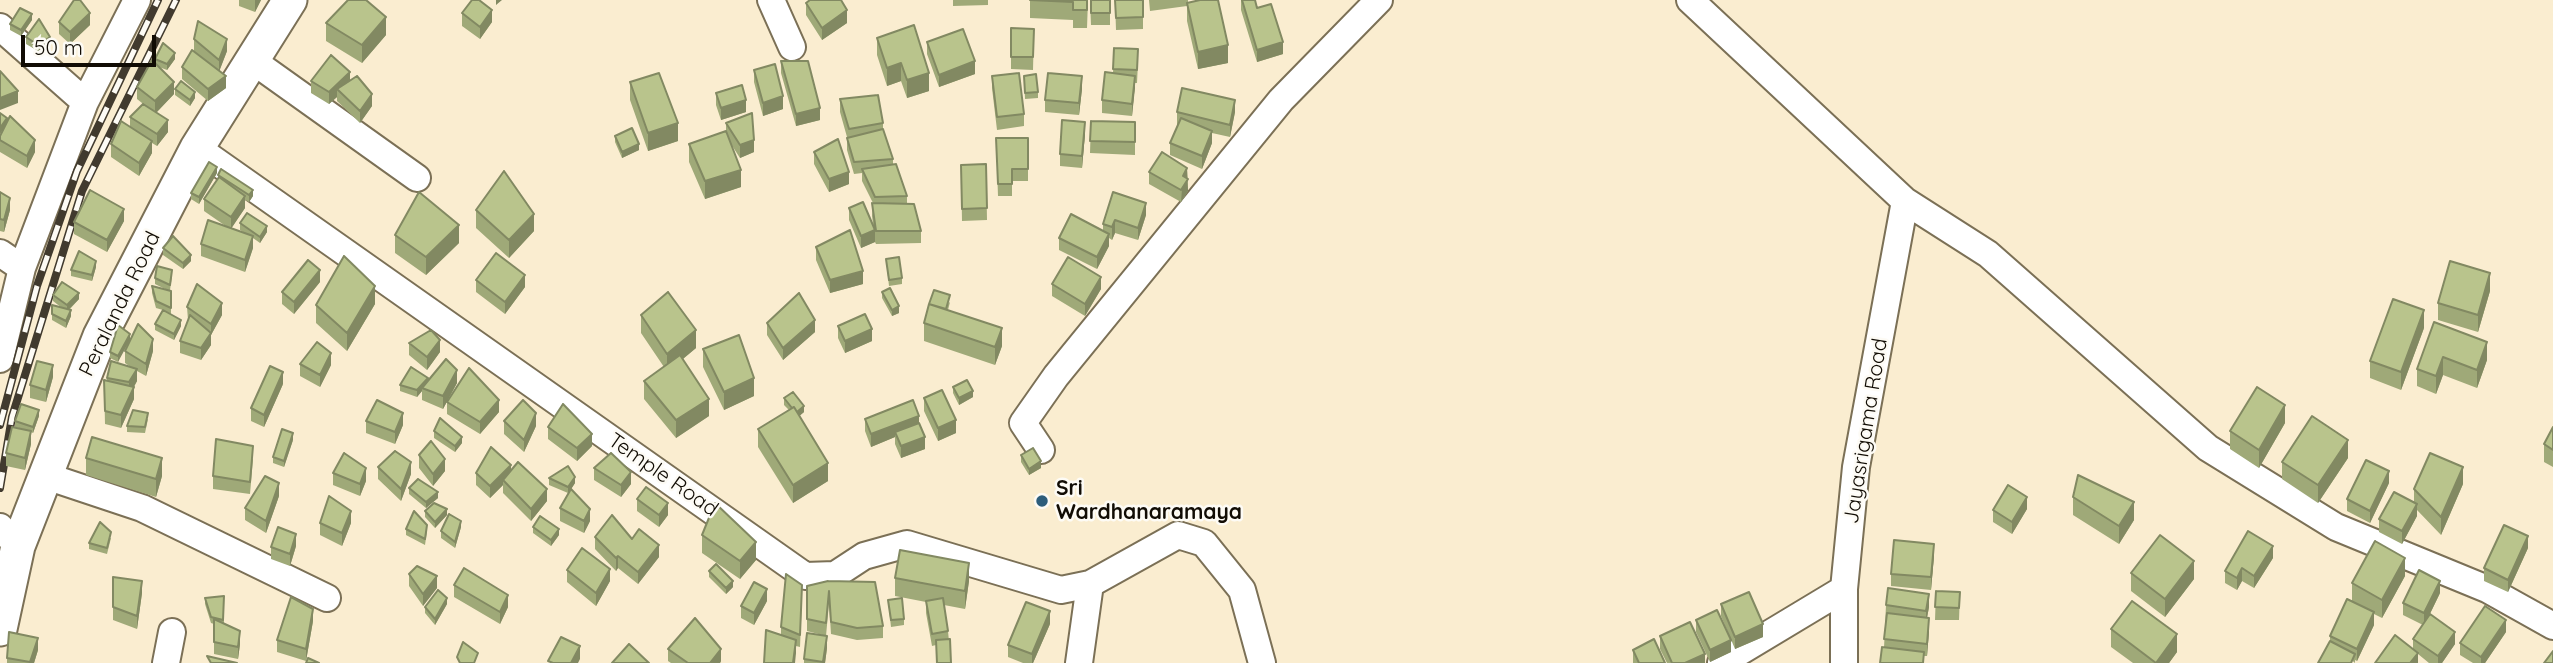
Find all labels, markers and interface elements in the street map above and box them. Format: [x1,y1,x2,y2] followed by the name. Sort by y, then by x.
[24,21,159,65] scale bar
[34,34,83,60] text: 50 m
[74,228,166,380] street label: Peralanda Road
[1839,337,1893,525] street label: Jayasrigama Road
[603,428,723,522] street label: Temple Road
[1056,476,1242,526] place label: Sri Wardhanaramaya
[1034,493,1050,509] marker: Sri Wardhanaramaya

